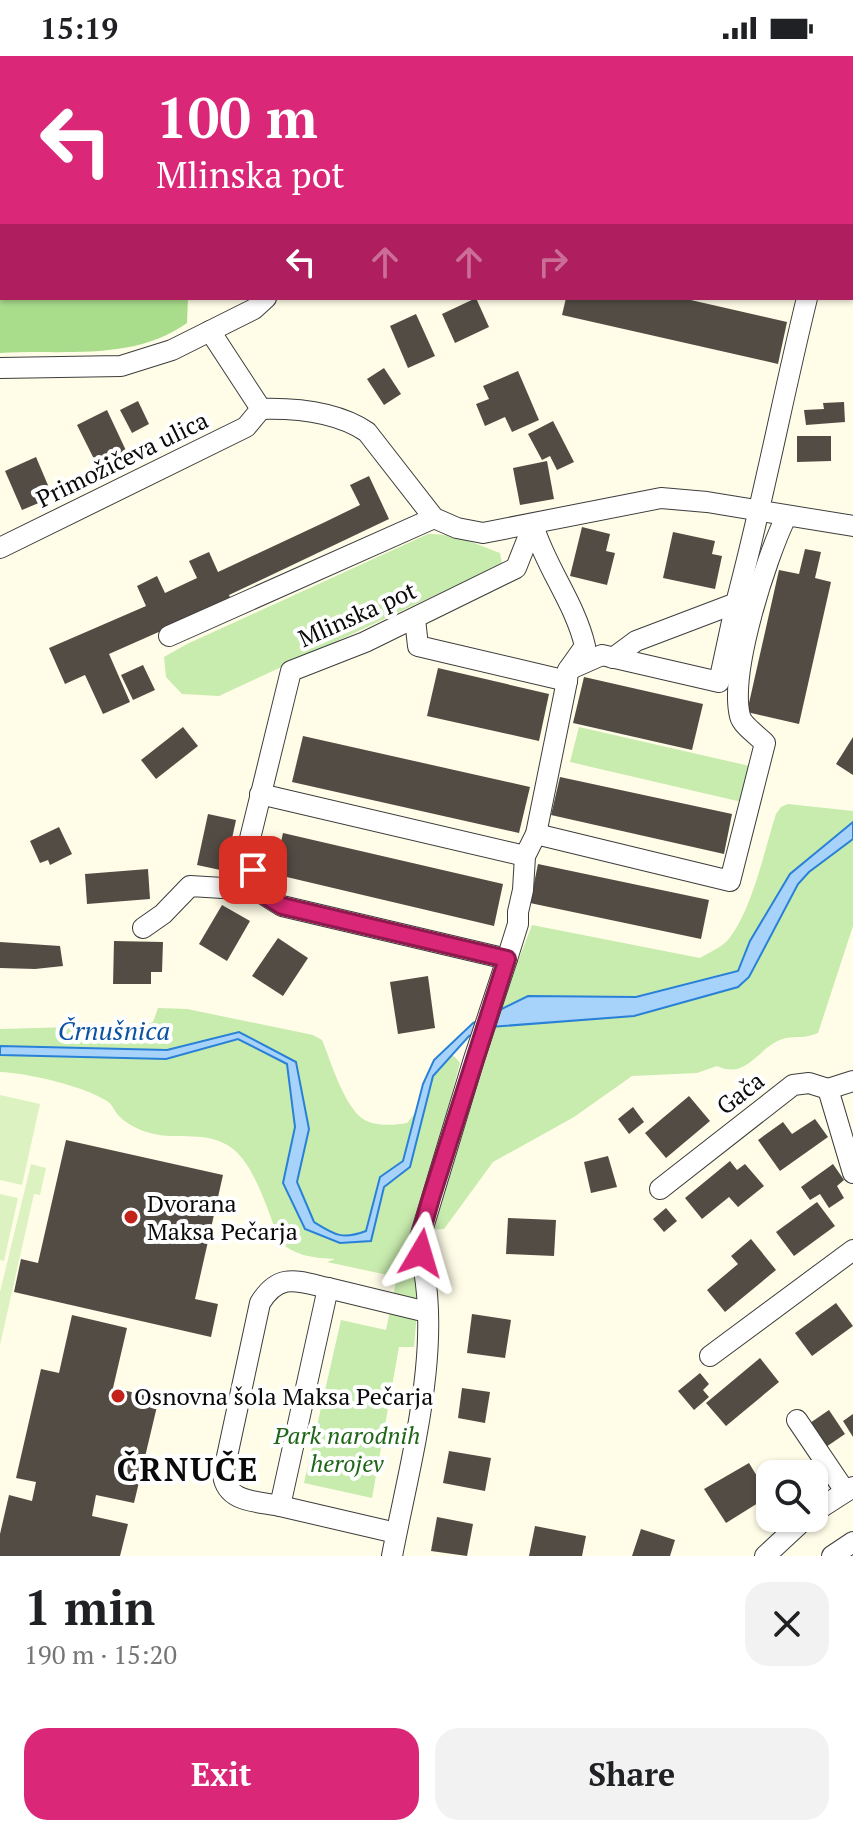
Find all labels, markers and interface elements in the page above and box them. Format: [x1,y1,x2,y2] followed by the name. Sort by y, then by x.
[40,8,118,48] text: 15:19
[156,80,318,154] text: 100 m
[24,88,128,192] icon: left
[156,151,345,198] text: Mlinska pot
[279,240,323,284] icon: left
[363,240,407,284] icon: ahead
[447,240,491,284] icon: ahead
[531,240,575,284] icon: right
[31,404,213,514] street label: Primožičeva ulica
[293,574,421,654] street label: Mlinska pot
[219,836,287,904] pin
[231,848,275,892] icon: arrive
[58,1013,170,1047] water label: Črnušnica
[710,1064,770,1122] street label: Gača
[147,1187,298,1247] place label: Dvorana Maksa Pečarja
[122,1208,140,1226] marker: Dvorana Maksa Pečarja
[379,1211,463,1295] position arrow
[134,1380,433,1412] place label: Osnovna šola Maksa Pečarja
[109,1387,127,1405] marker: Osnovna šola Maksa Pečarja
[273,1419,420,1479] park label: Park narodnih herojev
[117,1448,259,1490] district label: ČRNUČE
[756,1460,828,1532] map controls
[756,1460,828,1532] button: search
[24,1575,155,1639] text: 1 min
[745,1582,829,1666] button: close
[24,1637,177,1671] text: 190 m · 15:20
[24,1728,419,1820] button: Exit
[435,1728,829,1820] button: Share

